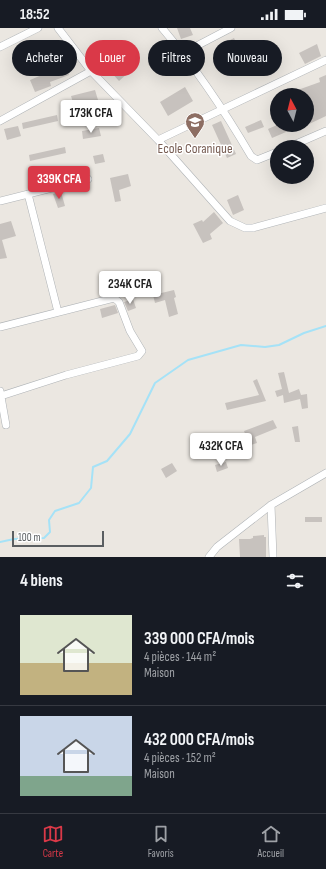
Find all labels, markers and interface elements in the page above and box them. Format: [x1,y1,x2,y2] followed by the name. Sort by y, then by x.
[20,5,49,24] text: 18:52
[12,40,77,76] chip: Acheter
[85,40,140,76] chip: Louer
[148,40,205,76] chip: Filtres
[213,40,282,76] chip: Nouveau
[270,88,314,132] north arrow
[270,88,314,184] map controls
[50,100,132,134] pin: 173K CFA
[70,105,112,121] text: 173K CFA
[184,111,206,139] school or university icon: Ecole Coranique
[157,140,233,157] place label: Ecole Coranique
[270,140,314,184] button: layers
[18,166,100,200] pin: 339K CFA
[37,171,81,187] text: 339K CFA
[89,271,171,305] pin: 234K CFA
[108,276,152,292] text: 234K CFA
[180,433,262,467] pin: 432K CFA
[199,438,243,454] text: 432K CFA
[12,529,104,548] scale bar
[18,531,40,544] text: 100 m
[284,570,306,592] icon: filters
[20,571,63,591] text: 4 biens
[144,629,255,649] text: 339 000 CFA/mois
[52,631,100,679] icon: home
[144,649,216,665] text: 4 pièces · 144 m²
[144,665,175,681] text: Maison
[144,730,254,750] text: 432 000 CFA/mois
[52,732,100,780] icon: home
[144,750,216,766] text: 4 pièces · 152 m²
[144,766,175,782] text: Maison
[42,823,64,860] tab: Carte
[148,823,174,860] tab: Favoris
[257,823,284,860] tab: Accueil

